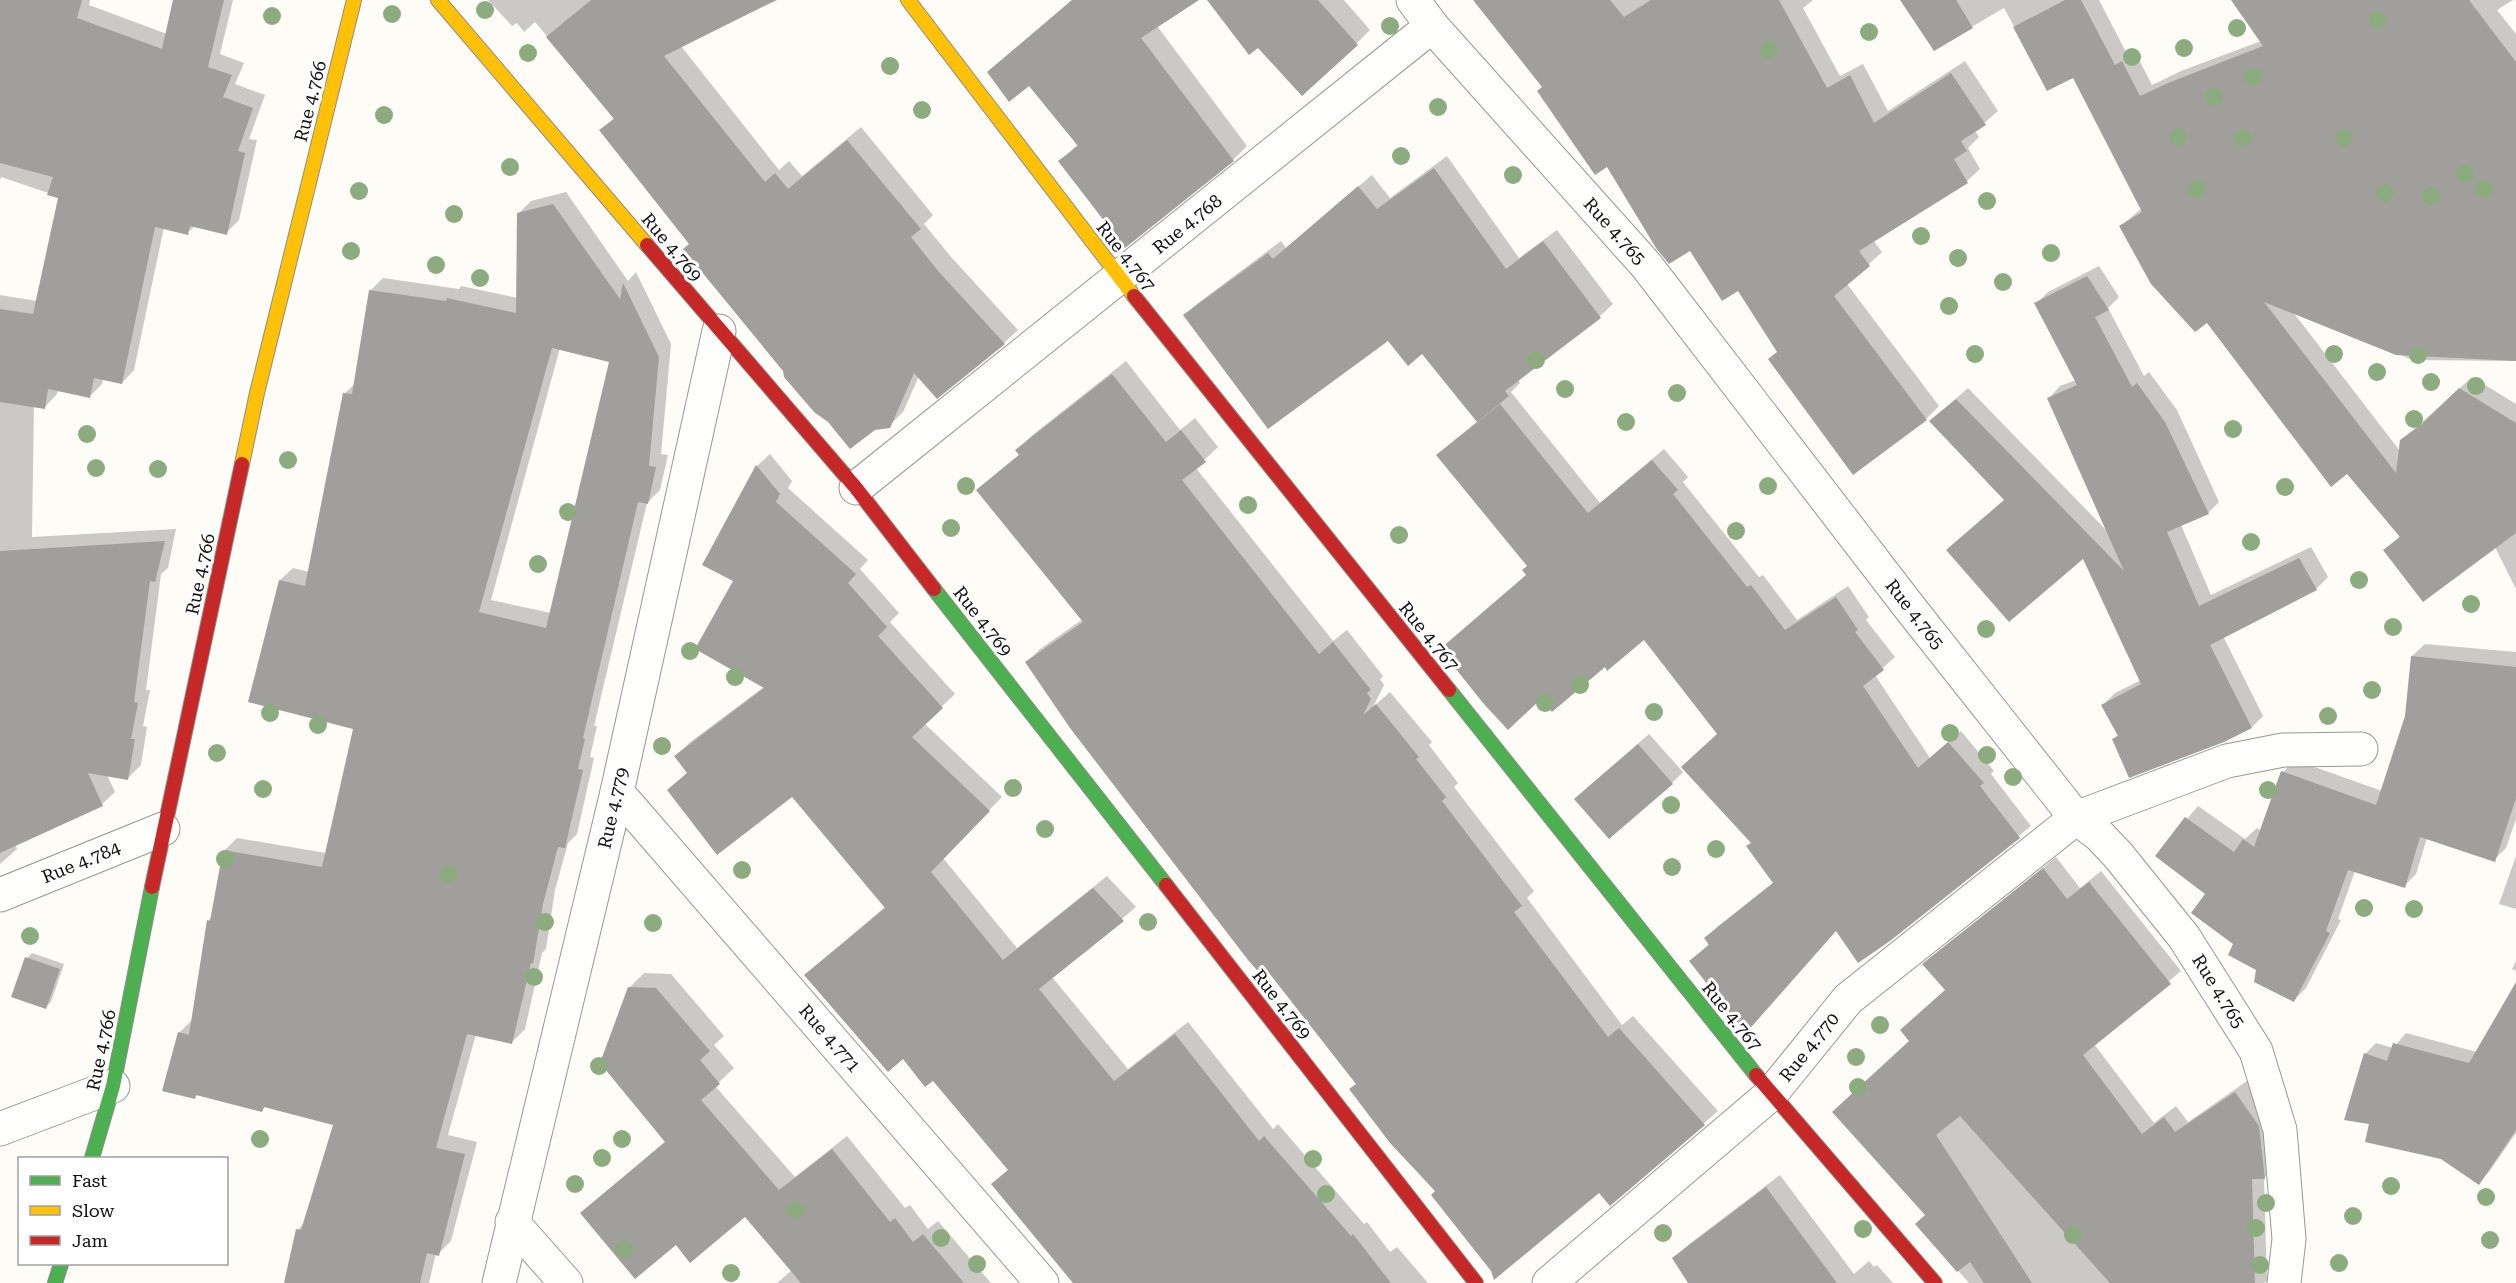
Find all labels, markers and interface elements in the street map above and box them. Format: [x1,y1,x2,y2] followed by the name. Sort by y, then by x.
[290,58,330,144] street label: Rue 4.766
[1148,190,1226,258] street label: Rue 4.768
[1580,193,1650,269] street label: Rue 4.765
[637,209,707,285] street label: Rue 4.769
[1092,217,1160,295] street label: Rue 4.767
[181,531,219,617] street label: Rue 4.766
[1881,575,1949,653] street label: Rue 4.765
[949,582,1017,660] street label: Rue 4.769
[1395,597,1463,675] street label: Rue 4.767
[593,765,633,851] street label: Rue 4.779
[39,837,123,887] street label: Rue 4.784
[2188,950,2250,1032] street label: Rue 4.765
[1248,965,1316,1043] street label: Rue 4.769
[1698,977,1766,1055] street label: Rue 4.767
[795,1000,865,1076] street label: Rue 4.771
[82,1007,120,1093] street label: Rue 4.766
[1775,1008,1843,1086] street label: Rue 4.770
[18,1157,228,1265] legend
[72,1170,107,1191] text: Fast
[72,1200,114,1221] text: Slow
[72,1230,108,1251] text: Jam

